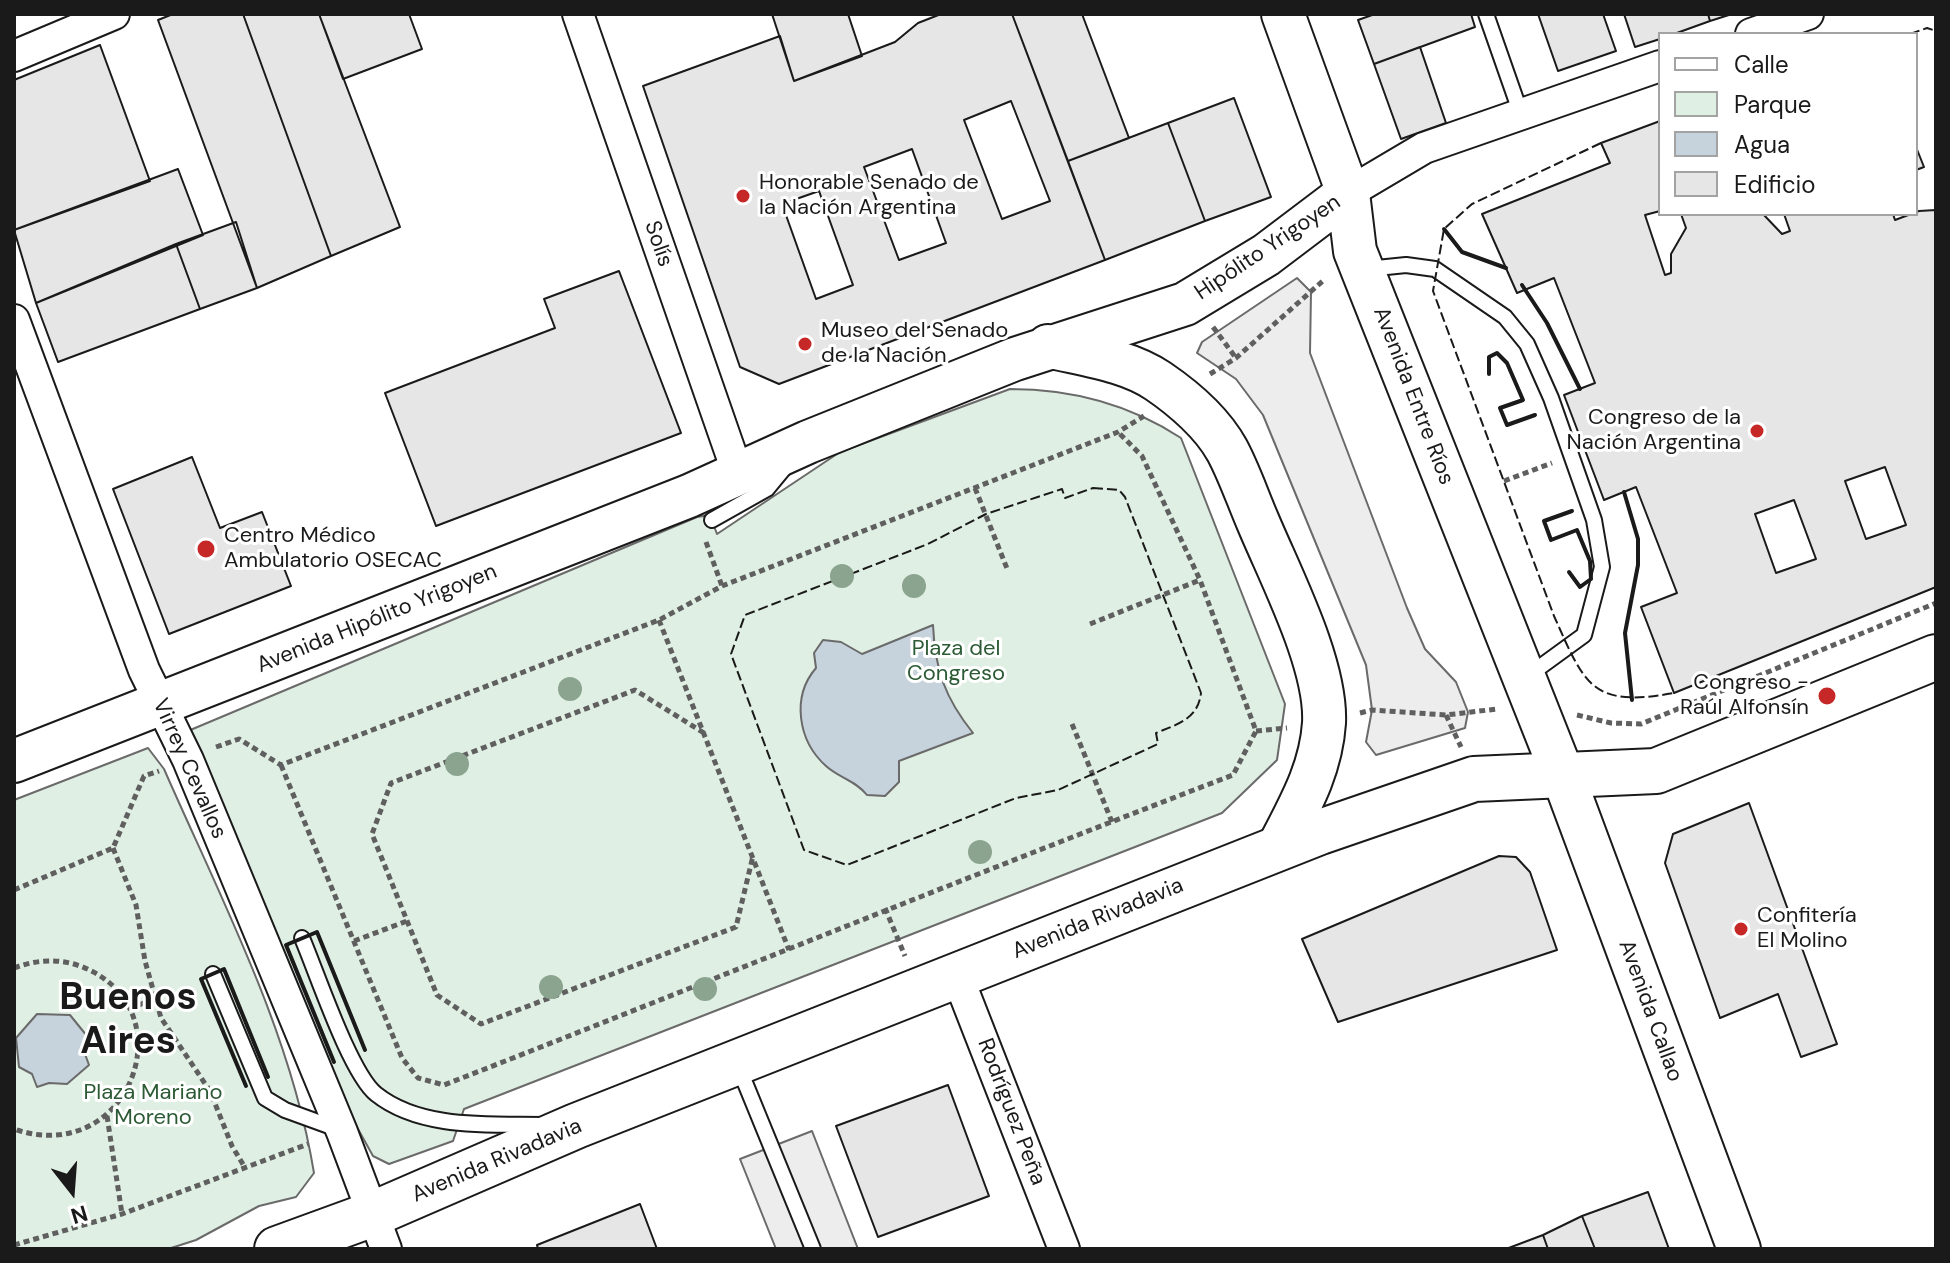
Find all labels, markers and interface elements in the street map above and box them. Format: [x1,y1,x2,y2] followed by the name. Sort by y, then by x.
[1658,32,1918,216] legend
[1734,49,1789,80] text: Calle
[1734,89,1811,120] text: Parque
[1734,129,1790,160] text: Agua
[1734,169,1816,200] text: Edificio
[759,170,979,222] place label: Honorable Senado de la Nación Argentina
[734,187,752,205] marker: Honorable Senado de la Nación Argentina
[1190,189,1346,307] street label: Hipólito Yrigoyen
[638,218,678,270] street label: Solís
[1367,303,1459,489] street label: Avenida Entre Ríos
[821,318,1008,370] place label: Museo del Senado de la Nación
[796,335,814,353] marker: Museo del Senado de la Nación
[1566,405,1741,456] place label: Congreso de la Nación Argentina
[1748,422,1766,440] marker: Congreso de la Nación Argentina
[224,523,442,574] place label: Centro Médico Ambulatorio OSECAC
[195,538,217,560] marker: Centro Médico Ambulatorio OSECAC
[253,559,501,679] street label: Avenida Hipólito Yrigoyen
[907,636,1005,688] park label: Plaza del Congreso
[1680,670,1809,722] place label: Congreso - Raúl Alfonsín
[1816,685,1838,707] marker: Congreso - Raúl Alfonsín
[146,695,232,843] street label: Virrey Cevallos
[1009,873,1187,965] street label: Avenida Rivadavia
[1757,903,1857,954] place label: Confitería El Molino
[1732,920,1750,938] marker: Confitería El Molino
[1612,936,1688,1086] street label: Avenida Callao
[59,976,197,1066] district label: Buenos Aires
[971,1035,1051,1189] street label: Rodríguez Peña
[83,1080,223,1132] park label: Plaza Mariano Moreno
[408,1113,586,1209] street label: Avenida Rivadavia
[32,1151,112,1231] north arrow
[67,1198,91,1231] text: N

